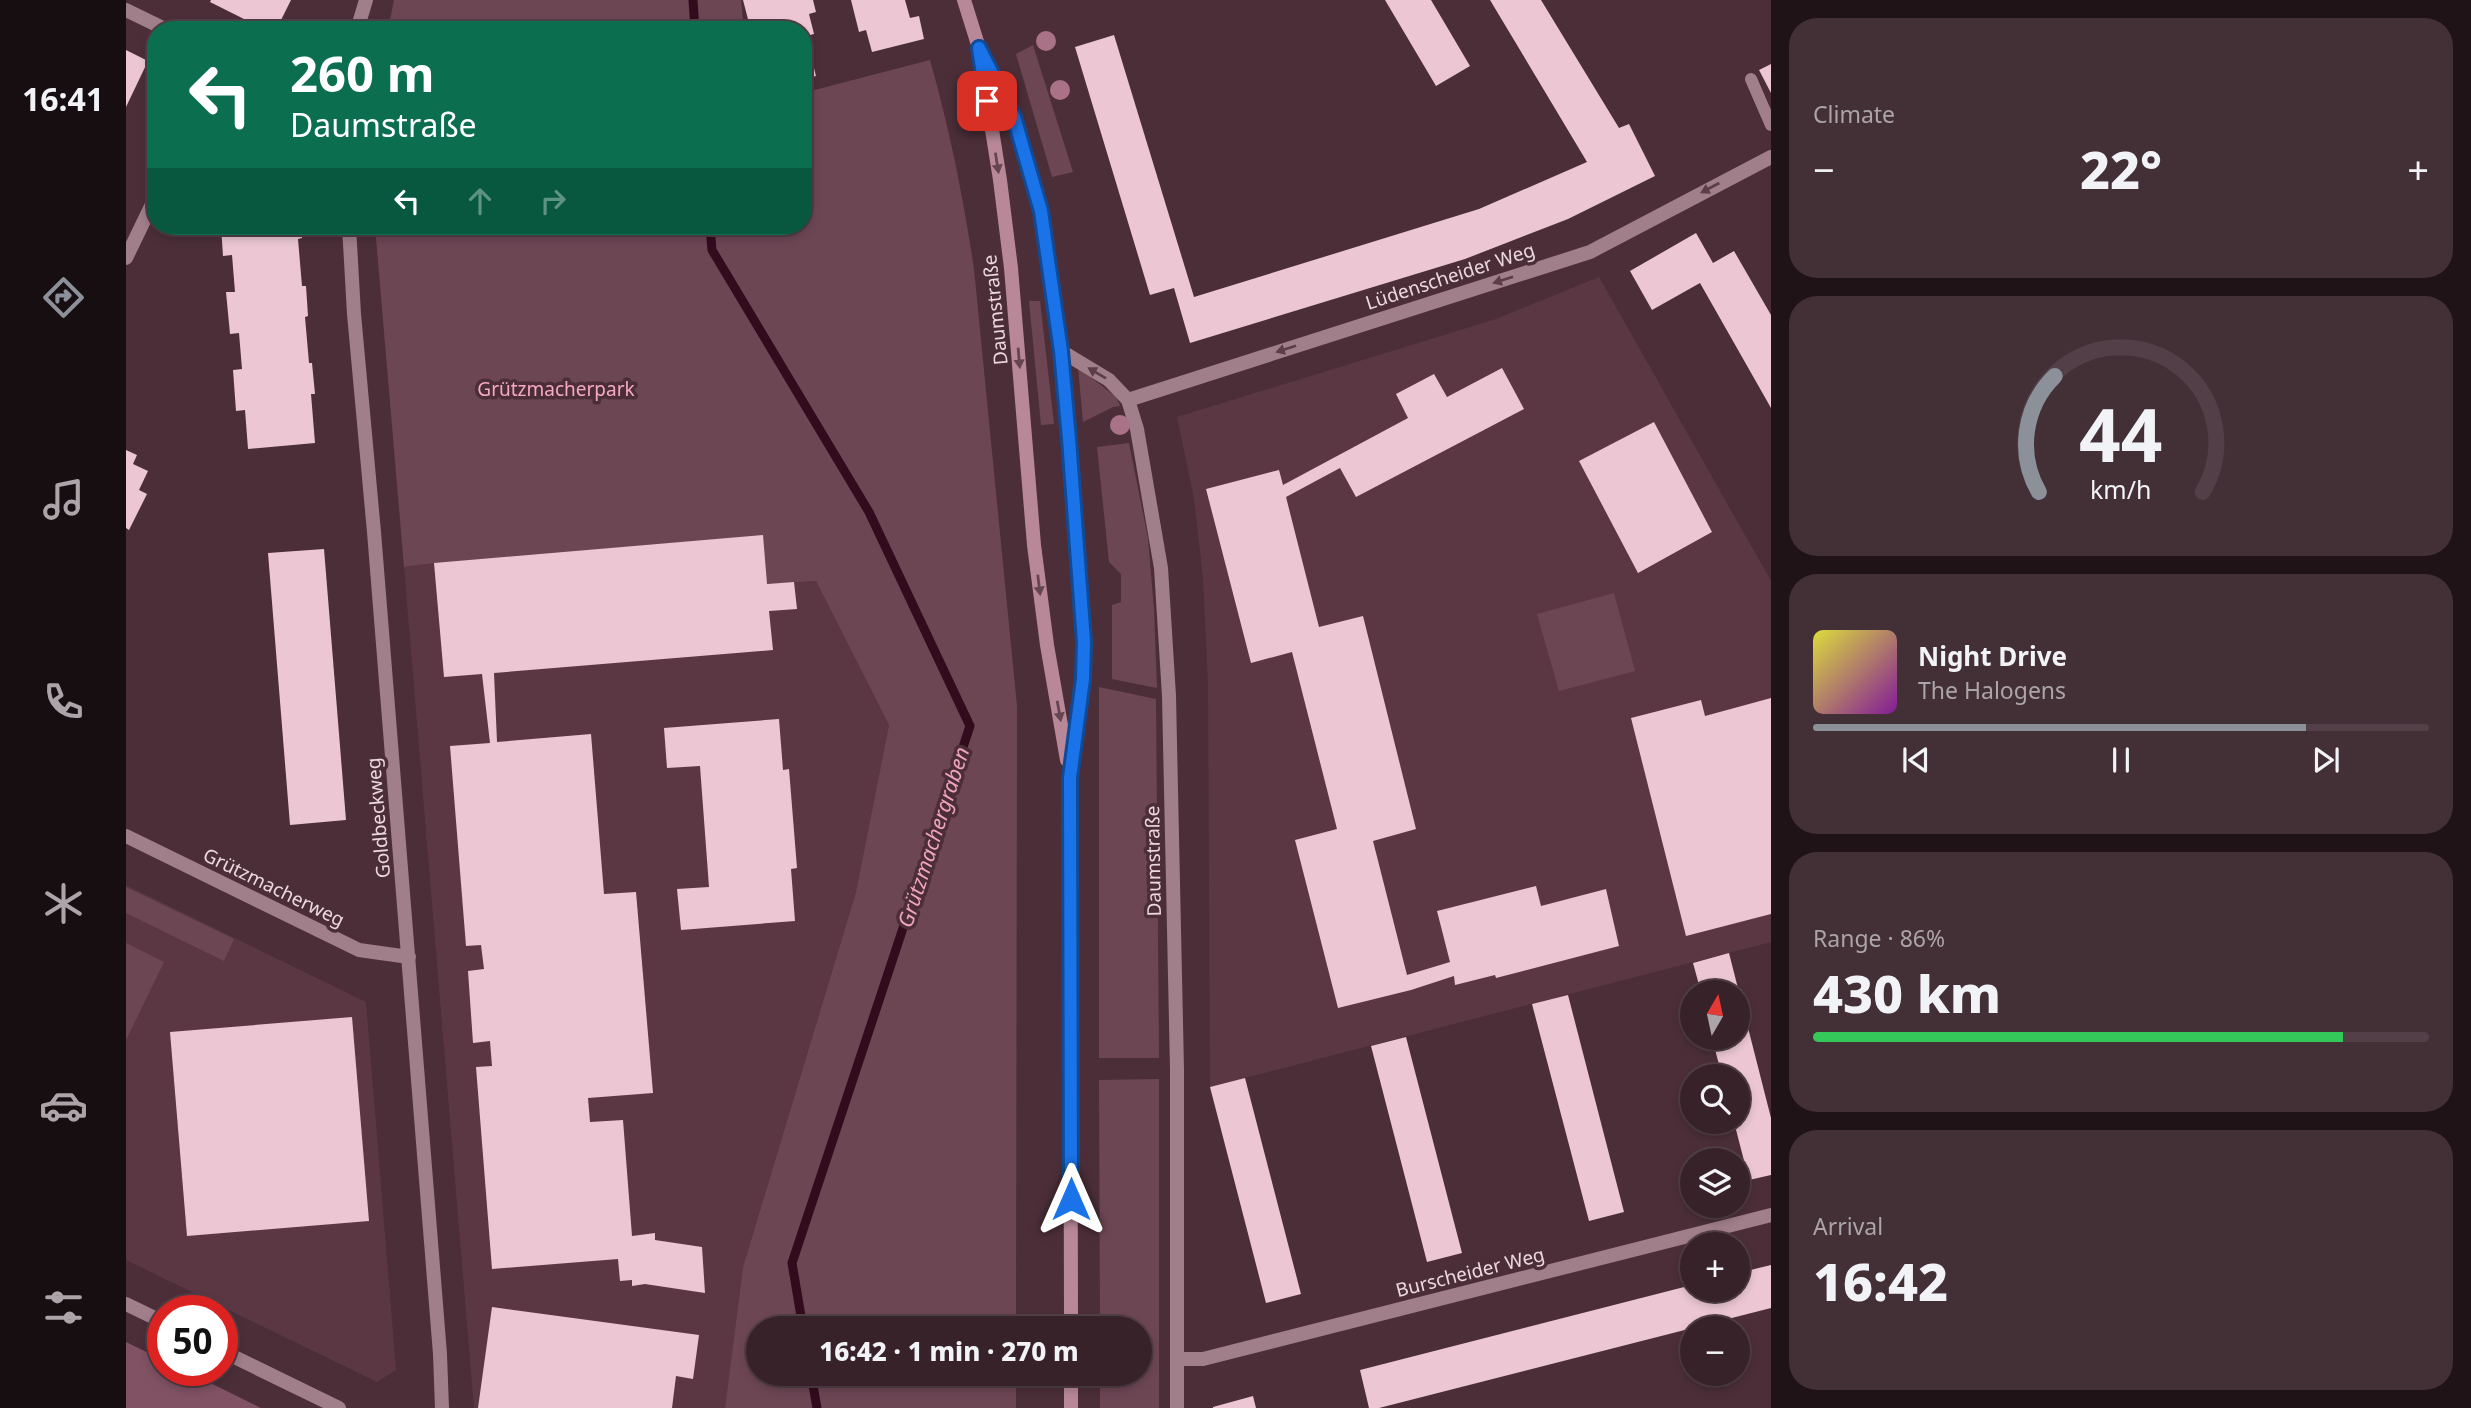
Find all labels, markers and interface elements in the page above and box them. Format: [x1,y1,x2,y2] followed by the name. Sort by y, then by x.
[290,40,435,106] text: 260 m
[175,49,266,140] icon: left
[957,71,1017,131] pin
[22,77,104,120] text: 16:41
[968,82,1006,120] icon: arrive
[1813,98,1895,130] text: Climate
[290,103,477,146] text: Daumstraße
[2080,133,2162,204] text: 22°
[1813,143,1835,195] text: −
[2407,143,2429,195] text: +
[992,153,1003,175] one-way arrow
[388,182,426,220] icon: left
[461,182,499,220] icon: ahead
[534,182,572,220] icon: right
[1700,182,1720,193] one-way arrow
[1362,236,1538,316] street label: Lüdenscheider Weg
[976,254,1014,366] street label: Daumstraße
[39,273,88,322] icon: directions
[1492,275,1513,285] one-way arrow
[1275,344,1296,355] one-way arrow
[1014,347,1025,369] one-way arrow
[1087,366,1106,379] one-way arrow
[477,376,635,402] park label: Grützmacherpark
[2079,384,2163,483] text: 44
[2090,472,2152,506] text: km/h
[39,475,88,524] icon: music
[1034,574,1045,596] one-way arrow
[1918,638,2067,674] text: Night Drive
[1918,674,2066,706] text: The Halogens
[39,677,88,726] icon: phone
[1054,700,1065,722] one-way arrow
[1897,741,1935,779] icon: previous
[2102,741,2140,779] icon: pause
[2307,741,2345,779] icon: next
[891,743,975,931] water label: Grützmachergraben
[360,757,396,879] street label: Goldbeckweg
[1139,805,1167,917] street label: Daumstraße
[199,841,349,933] street label: Grützmacherweg
[39,879,88,928] icon: climate
[1813,922,1945,954] text: Range · 86%
[1813,957,2001,1028] text: 430 km
[1680,980,1750,1050] north arrow
[1680,980,1750,1386] map controls
[1680,1064,1750,1134] button: search
[39,1081,88,1130] icon: car
[1680,1148,1750,1218] button: layers
[1034,1162,1108,1236] position arrow
[1813,1210,1883,1242] text: Arrival
[1680,1232,1750,1302] button: +
[1393,1241,1547,1303] street label: Burscheider Weg
[1813,1245,1948,1316] text: 16:42
[39,1283,88,1332] icon: filters
[147,1295,238,1386] speed limit sign: 50
[1680,1316,1750,1386] button: −
[819,1333,1079,1369] text: 16:42 · 1 min · 270 m

